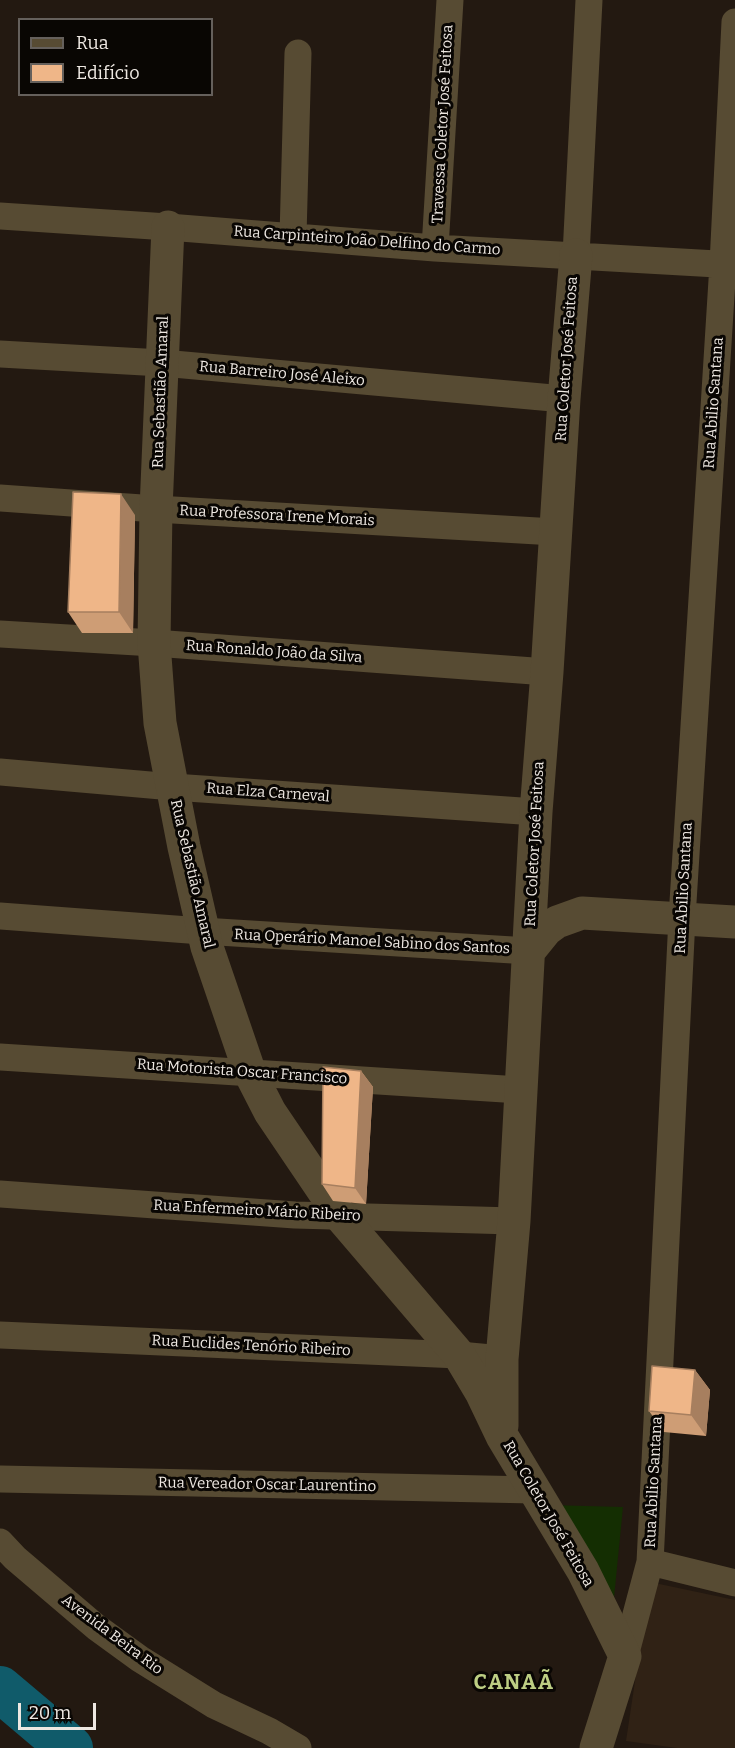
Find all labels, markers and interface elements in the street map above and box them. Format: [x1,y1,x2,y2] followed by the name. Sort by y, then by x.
[18,18,213,96] legend
[429,24,457,224] street label: Travessa Coletor José Feitosa
[76,32,109,54] text: Rua
[76,62,140,84] text: Edifício
[233,223,501,259] street label: Rua Carpinteiro João Delfino do Carmo
[552,276,582,442] street label: Rua Coletor José Feitosa
[149,316,173,468] street label: Rua Sebastião Amaral
[700,337,728,469] street label: Rua Abilio Santana
[198,358,366,390] street label: Rua Barreiro José Aleixo
[179,502,375,530] street label: Rua Professora Irene Morais
[185,637,363,667] street label: Rua Ronaldo João da Silva
[522,761,548,927] street label: Rua Coletor José Feitosa
[206,780,330,806] street label: Rua Elza Carneval
[166,798,218,950] street label: Rua Sebastião Amaral
[672,822,696,954] street label: Rua Abilio Santana
[234,926,510,958] street label: Rua Operário Manoel Sabino dos Santos
[136,1056,348,1088] street label: Rua Motorista Oscar Francisco
[153,1197,361,1225] street label: Rua Enfermeiro Mário Ribeiro
[151,1332,351,1360] street label: Rua Euclides Tenório Ribeiro
[642,1416,666,1548] street label: Rua Abilio Santana
[499,1438,597,1590] street label: Rua Coletor José Feitosa
[158,1474,376,1496] street label: Rua Vereador Oscar Laurentino
[58,1591,166,1679] street label: Avenida Beira Rio
[474,1670,554,1696] district label: CANAÃ
[21,1691,99,1729] scale bar
[29,1702,71,1724] text: 20 m

